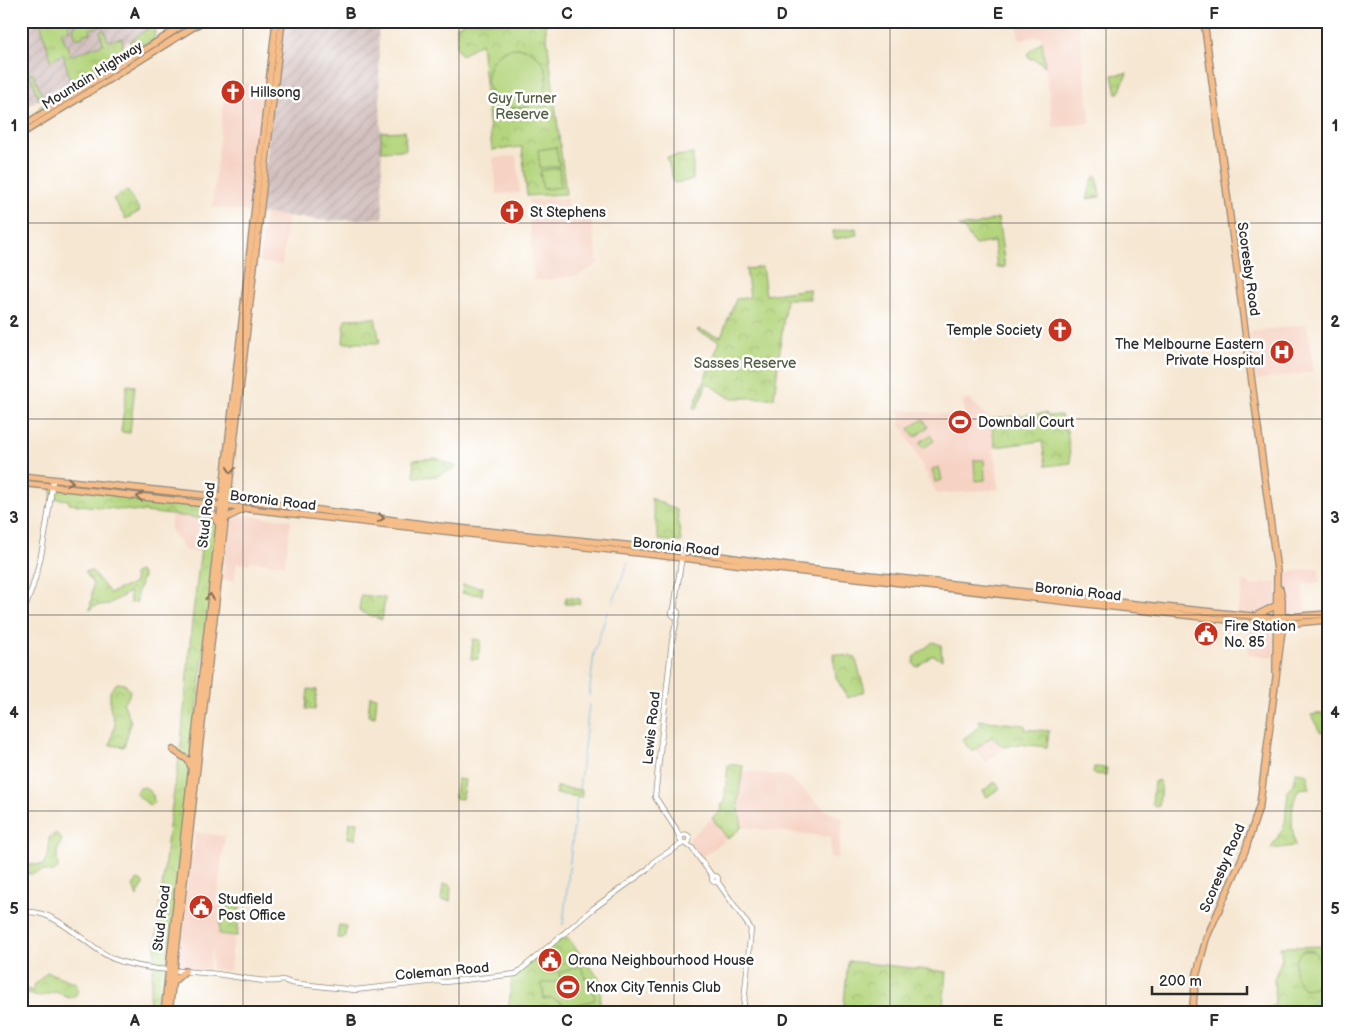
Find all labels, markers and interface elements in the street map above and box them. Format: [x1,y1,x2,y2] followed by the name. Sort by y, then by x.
[129,5,140,24] text: A
[345,5,357,24] text: B
[561,5,573,24] text: C
[776,5,788,24] text: D
[993,5,1003,24] text: E
[1209,5,1219,24] text: F
[39,37,146,113] street label: Mountain Highway
[220,79,246,105] church icon: Hillsong
[250,84,301,101] place label: Hillsong
[488,90,557,123] park label: Guy Turner Reserve
[11,117,17,136] text: 1
[1332,117,1338,136] text: 1
[499,199,525,225] church icon: St Stephens
[530,204,606,221] place label: St Stephens
[1234,221,1264,317] street label: Scoresby Road
[9,313,19,332] text: 2
[1330,313,1340,332] text: 2
[1047,317,1073,343] church icon: Temple Society
[946,322,1043,339] place label: Temple Society
[1115,336,1264,369] place label: The Melbourne Eastern Private Hospital
[1269,339,1295,365] hospital icon: The Melbourne Eastern Private Hospital
[694,355,796,372] park label: Sasses Reserve
[947,409,973,435] sports icon: Downball Court
[978,414,1075,431] place label: Downball Court
[226,466,237,474] one-way arrow
[66,476,74,487] one-way arrow
[194,481,219,549] street label: Stud Road
[229,487,317,514] street label: Boronia Road
[135,492,143,503] one-way arrow
[9,509,19,528] text: 3
[1330,509,1340,528] text: 3
[377,512,385,523] one-way arrow
[632,533,720,559] street label: Boronia Road
[1034,578,1122,604] street label: Boronia Road
[204,593,215,601] one-way arrow
[1224,618,1296,651] place label: Fire Station No. 85
[1193,621,1219,647] public building icon: Fire Station No. 85
[639,691,664,765] street label: Lewis Road
[9,704,19,723] text: 4
[1330,704,1340,723] text: 4
[1196,821,1249,915] street label: Scoresby Road
[149,884,174,952] street label: Stud Road
[218,891,286,924] place label: Studfield Post Office
[188,894,214,920] public building icon: Studfield Post Office
[9,900,19,919] text: 5
[1330,900,1340,919] text: 5
[537,947,563,973] public building icon: Orana Neighbourhood House
[568,952,754,969] place label: Orana Neighbourhood House
[394,959,490,984] street label: Coleman Road
[1152,964,1246,996] scale bar
[1159,972,1202,991] text: 200 m
[555,974,581,1000] sports icon: Knox City Tennis Club
[586,979,721,996] place label: Knox City Tennis Club
[129,1012,140,1031] text: A
[345,1012,357,1031] text: B
[561,1012,573,1031] text: C
[776,1012,788,1031] text: D
[993,1012,1003,1031] text: E
[1209,1012,1219,1031] text: F

